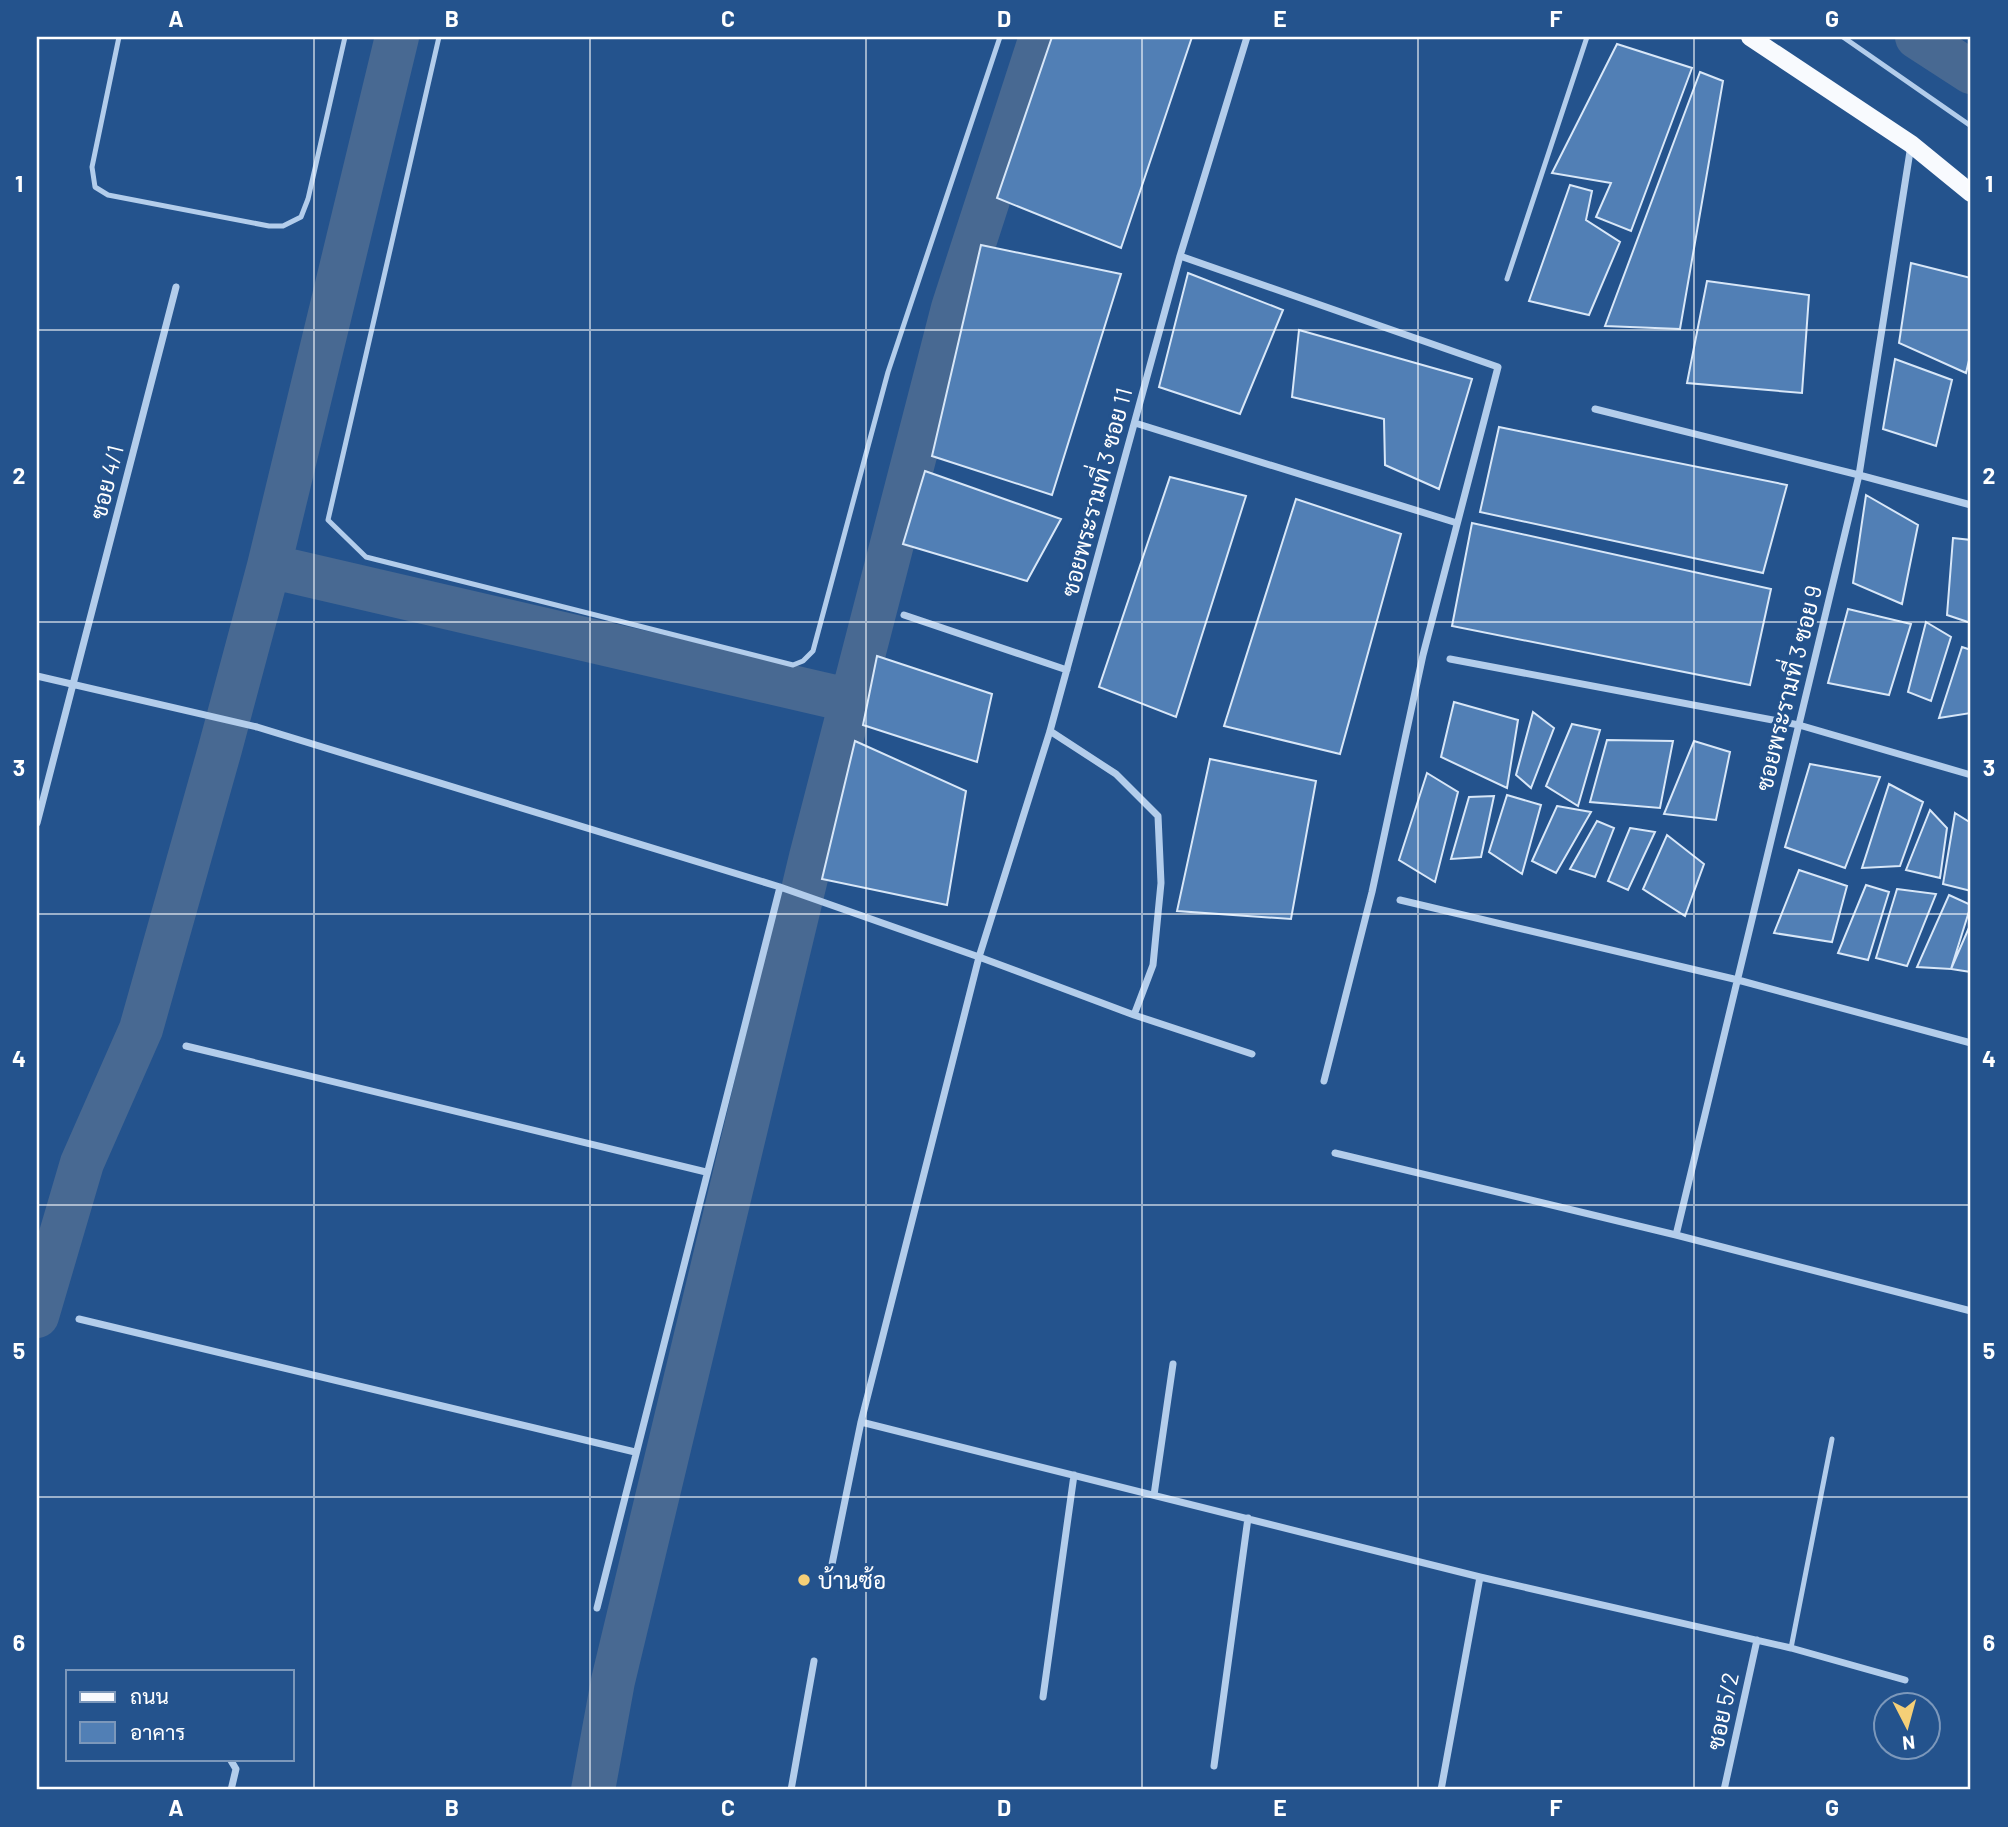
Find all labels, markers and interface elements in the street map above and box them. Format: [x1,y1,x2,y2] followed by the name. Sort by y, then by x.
[168,4,184,32] text: A
[445,4,459,32] text: B
[721,4,735,32] text: C
[997,4,1011,32] text: D
[1273,4,1287,32] text: E
[1550,4,1563,32] text: F
[1825,4,1839,32] text: G
[15,169,23,197] text: 1
[1985,169,1993,197] text: 1
[1049,383,1137,599] street label: ซอยพระรามที่ 3 ซอย 11
[83,442,129,522] street label: ซอย 4/1
[13,461,25,489] text: 2
[1983,461,1995,489] text: 2
[1743,581,1827,794] street label: ซอยพระรามที่ 3 ซอย 9
[13,753,25,781] text: 3
[1983,753,1995,781] text: 3
[12,1044,26,1072] text: 4
[1982,1044,1996,1072] text: 4
[13,1336,25,1364] text: 5
[1983,1336,1995,1364] text: 5
[818,1566,886,1594] place label: บ้านซ้อ
[796,1572,812,1588] marker: บ้านซ้อ
[13,1628,25,1656] text: 6
[1983,1628,1995,1656] text: 6
[66,1670,294,1760] legend
[1700,1670,1744,1752] street label: ซอย 5/2
[130,1683,169,1708] text: ถนน
[1871,1690,1941,1760] north arrow
[130,1719,186,1744] text: อาคาร
[1901,1731,1916,1756] text: N
[168,1793,184,1821] text: A
[445,1793,459,1821] text: B
[721,1793,735,1821] text: C
[997,1793,1011,1821] text: D
[1273,1793,1287,1821] text: E
[1550,1793,1563,1821] text: F
[1825,1793,1839,1821] text: G

